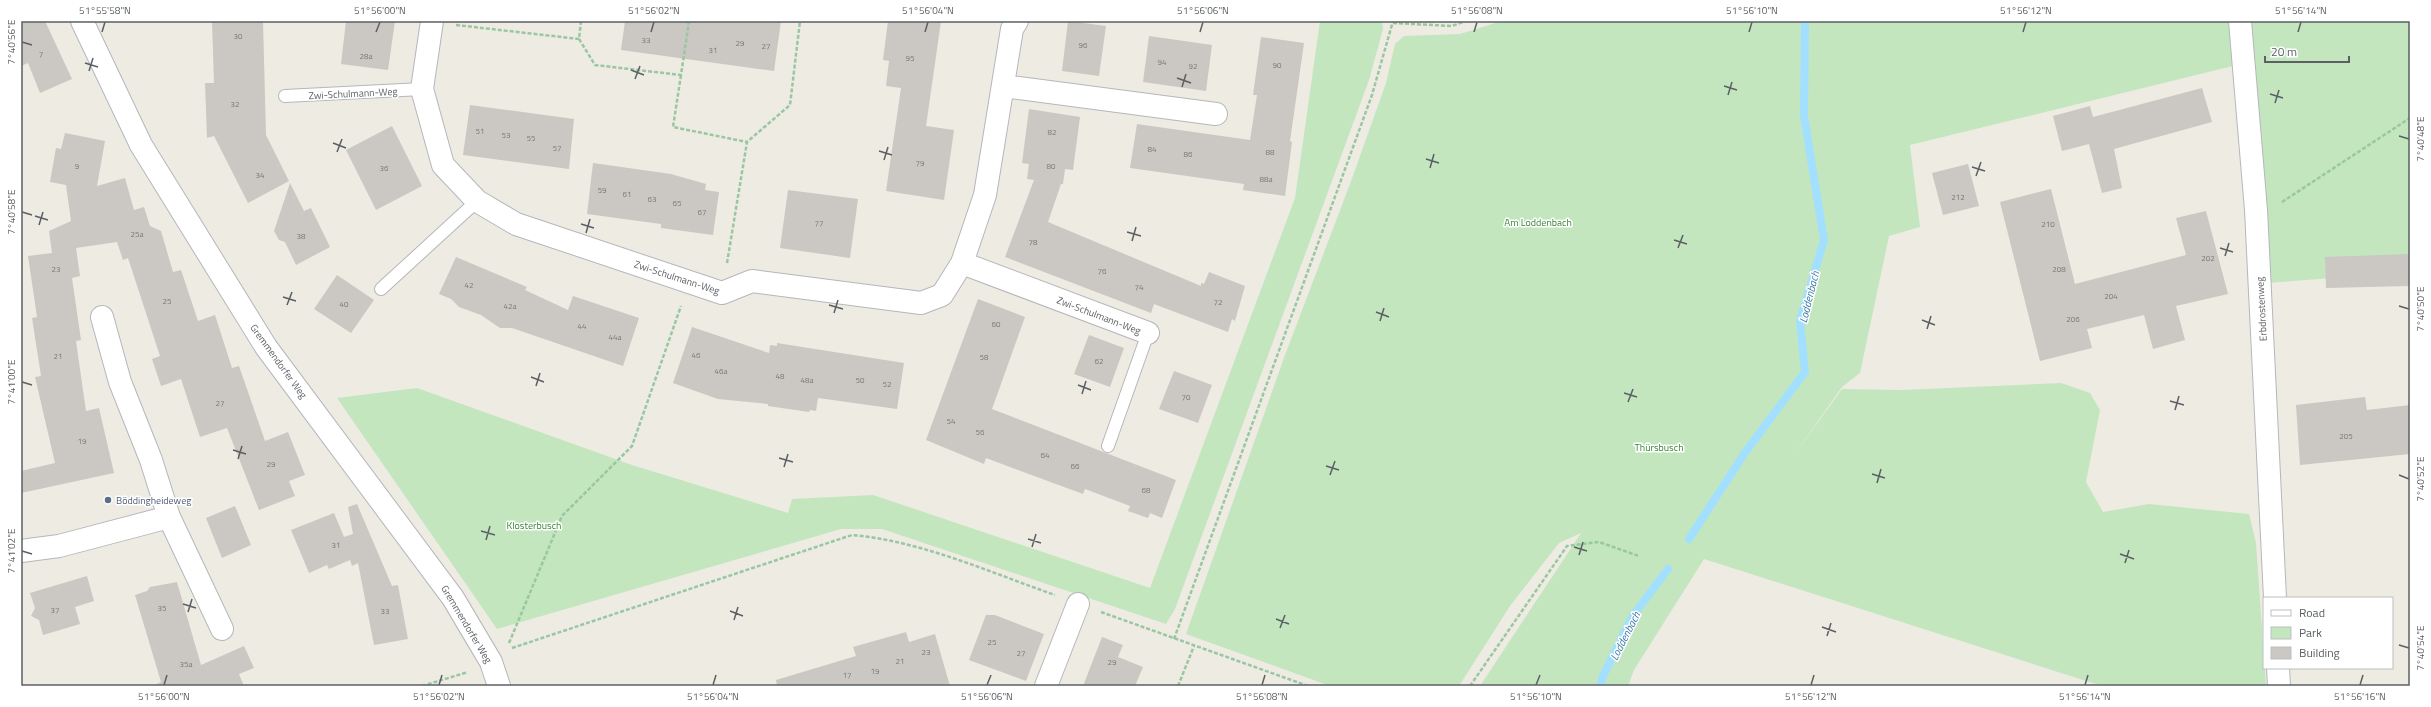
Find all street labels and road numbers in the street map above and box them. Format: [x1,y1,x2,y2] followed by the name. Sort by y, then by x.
[308,84,398,103] street label: Zwi-Schulmann-Weg
[632,257,722,298] street label: Zwi-Schulmann-Weg
[2252,276,2271,342] street label: Erbdrostenweg
[1055,293,1143,338] street label: Zwi-Schulmann-Weg
[247,321,311,402] street label: Gremmendorfer Weg
[437,582,496,666] street label: Gremmendorfer Weg

